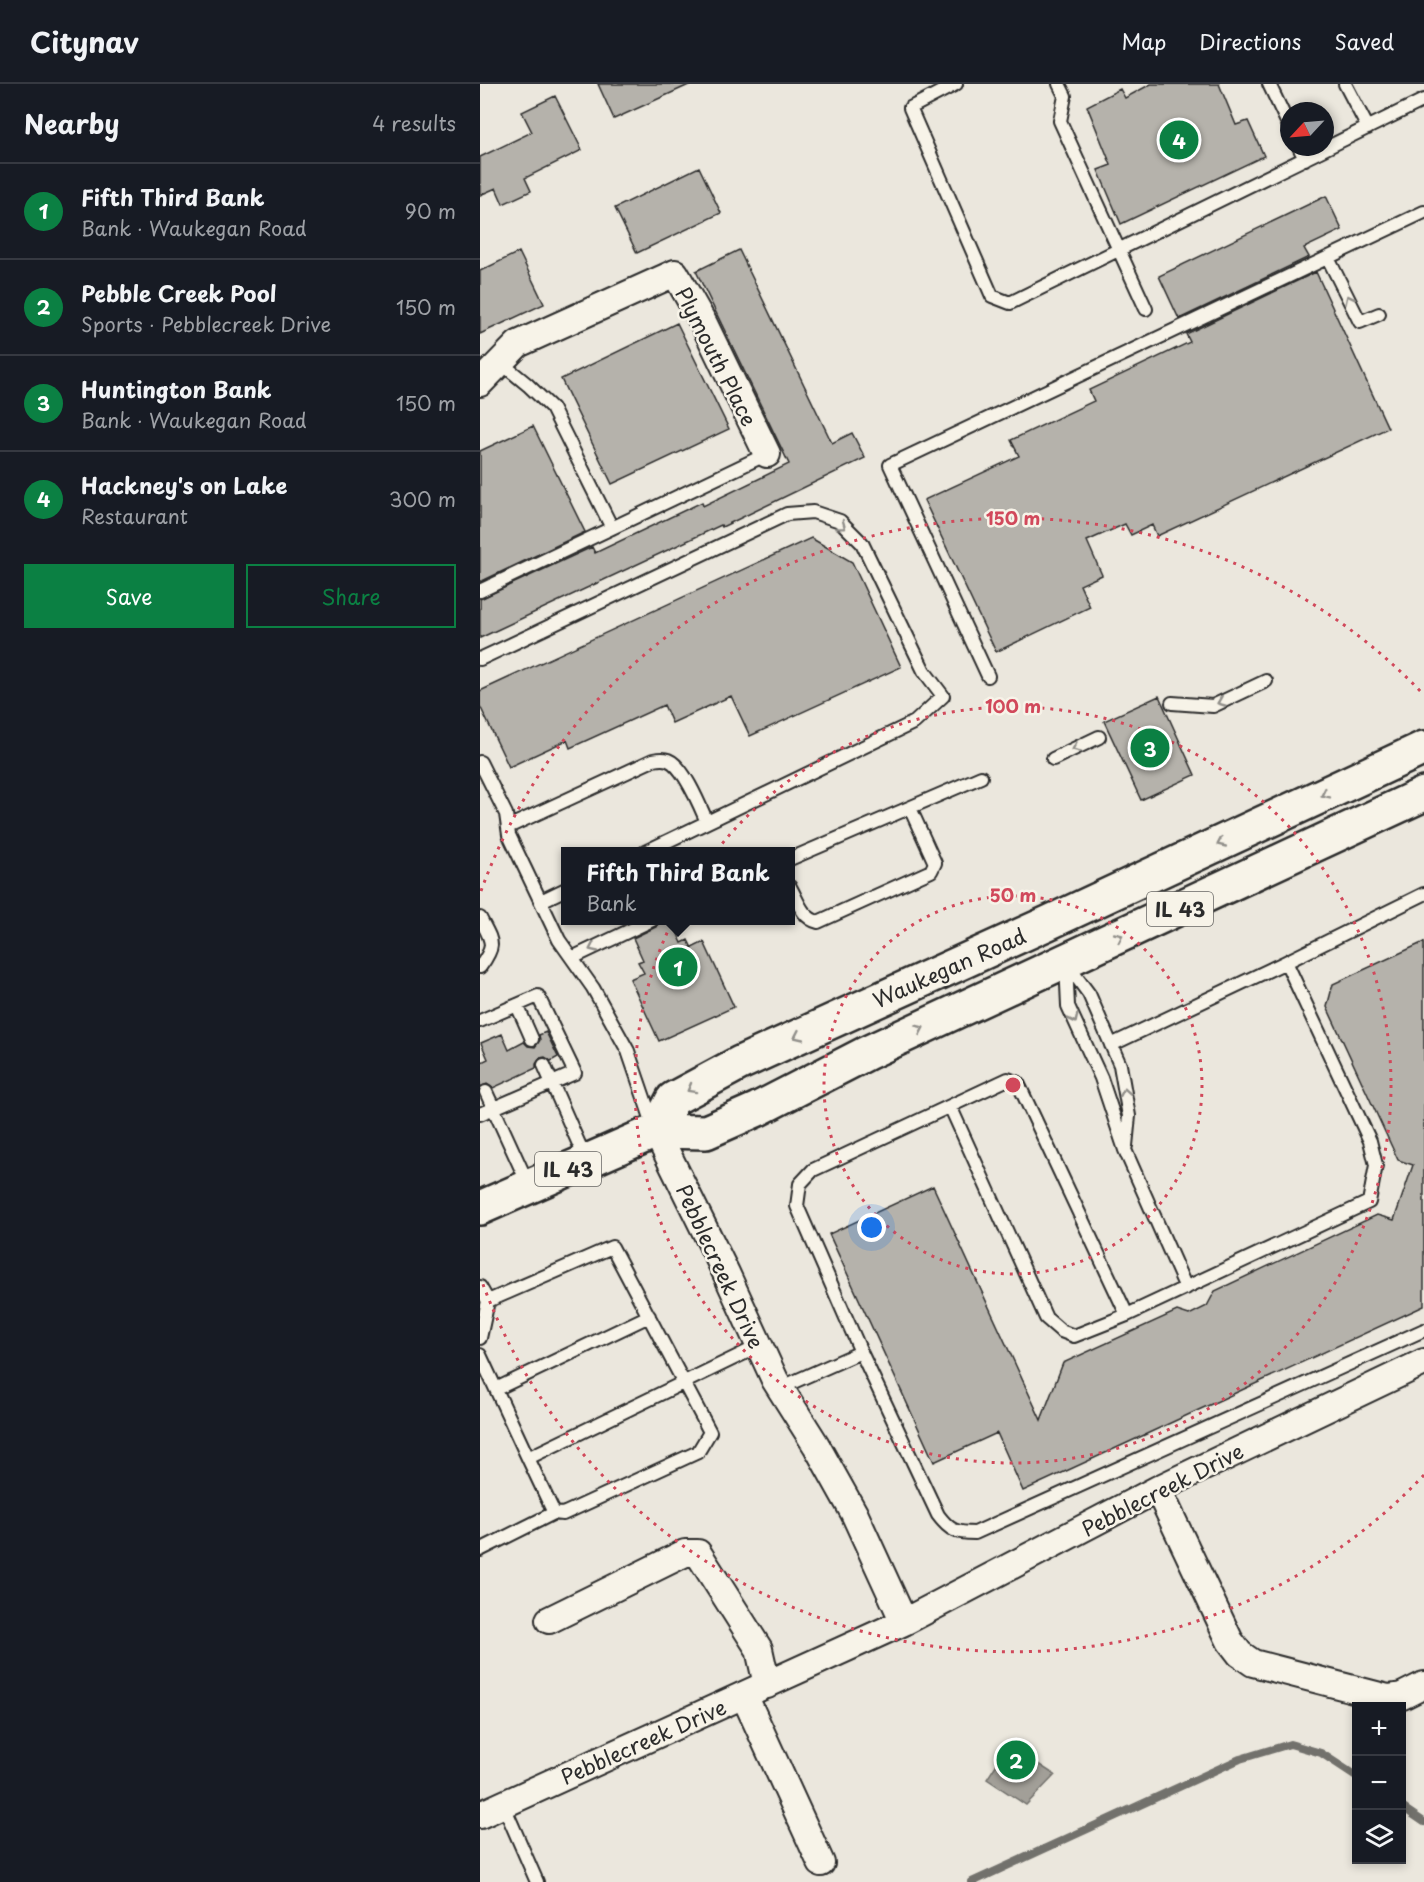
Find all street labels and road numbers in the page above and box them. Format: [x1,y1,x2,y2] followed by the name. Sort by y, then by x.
[668,281,766,431] street label: Plymouth Place
[1147,892,1213,926] road number: IL 43
[867,919,1031,1015] street label: Waukegan Road
[535,1152,601,1186] road number: IL 43
[669,1178,773,1354] street label: Pebblecreek Drive
[1075,1434,1249,1544] street label: Pebblecreek Drive
[555,1690,731,1792] street label: Pebblecreek Drive

